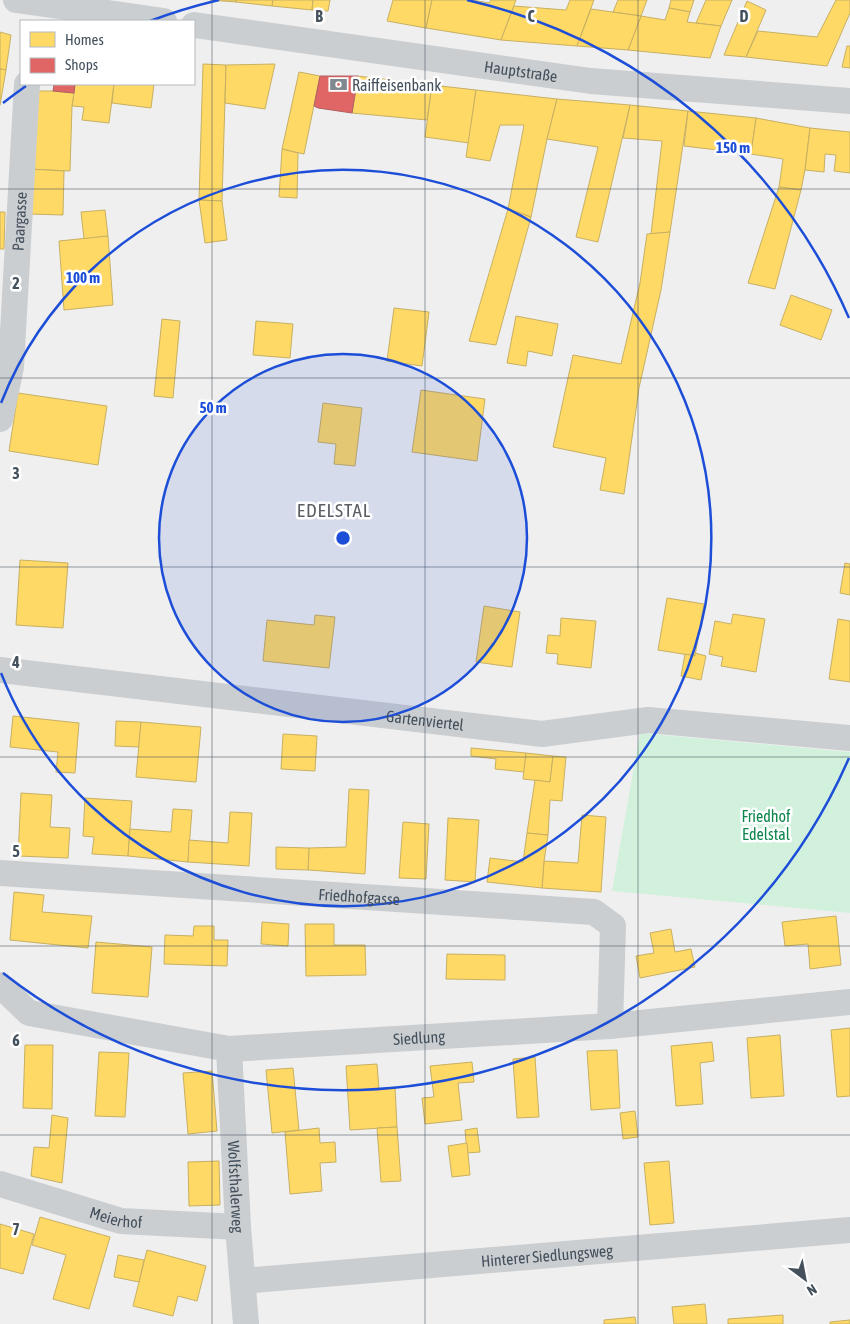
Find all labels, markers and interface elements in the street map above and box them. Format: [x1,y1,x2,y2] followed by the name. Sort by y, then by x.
[315,7,323,25] text: B
[527,7,535,25] text: C
[740,7,749,25] text: D
[20,20,195,85] legend
[65,31,104,48] text: Homes
[65,56,98,73] text: Shops
[483,57,558,85] street label: Hauptstraße
[328,75,348,95] bank icon: Raiffeisenbank
[352,76,441,94] place label: Raiffeisenbank
[716,139,750,156] text: 150 m
[9,191,30,251] street label: Paargasse
[66,269,100,286] text: 100 m
[12,274,20,292] text: 2
[200,399,227,416] text: 50 m
[12,464,20,482] text: 3
[297,499,371,521] district label: EDELSTAL
[334,529,352,547] centre of rings
[11,653,20,671] text: 4
[385,707,466,734] street label: Gartenviertel
[742,807,791,843] park label: Friedhof Edelstal
[12,842,20,860] text: 5
[318,885,401,908] street label: Friedhofgasse
[393,1027,446,1048] street label: Siedlung
[12,1031,20,1049] text: 6
[225,1140,247,1234] street label: Wolfsthalerweg
[88,1203,143,1231] street label: Meierhof
[12,1220,20,1238] text: 7
[480,1241,614,1270] street label: Hinterer Siedlungsweg
[780,1254,830,1304] north arrow
[804,1281,820,1299] text: N

